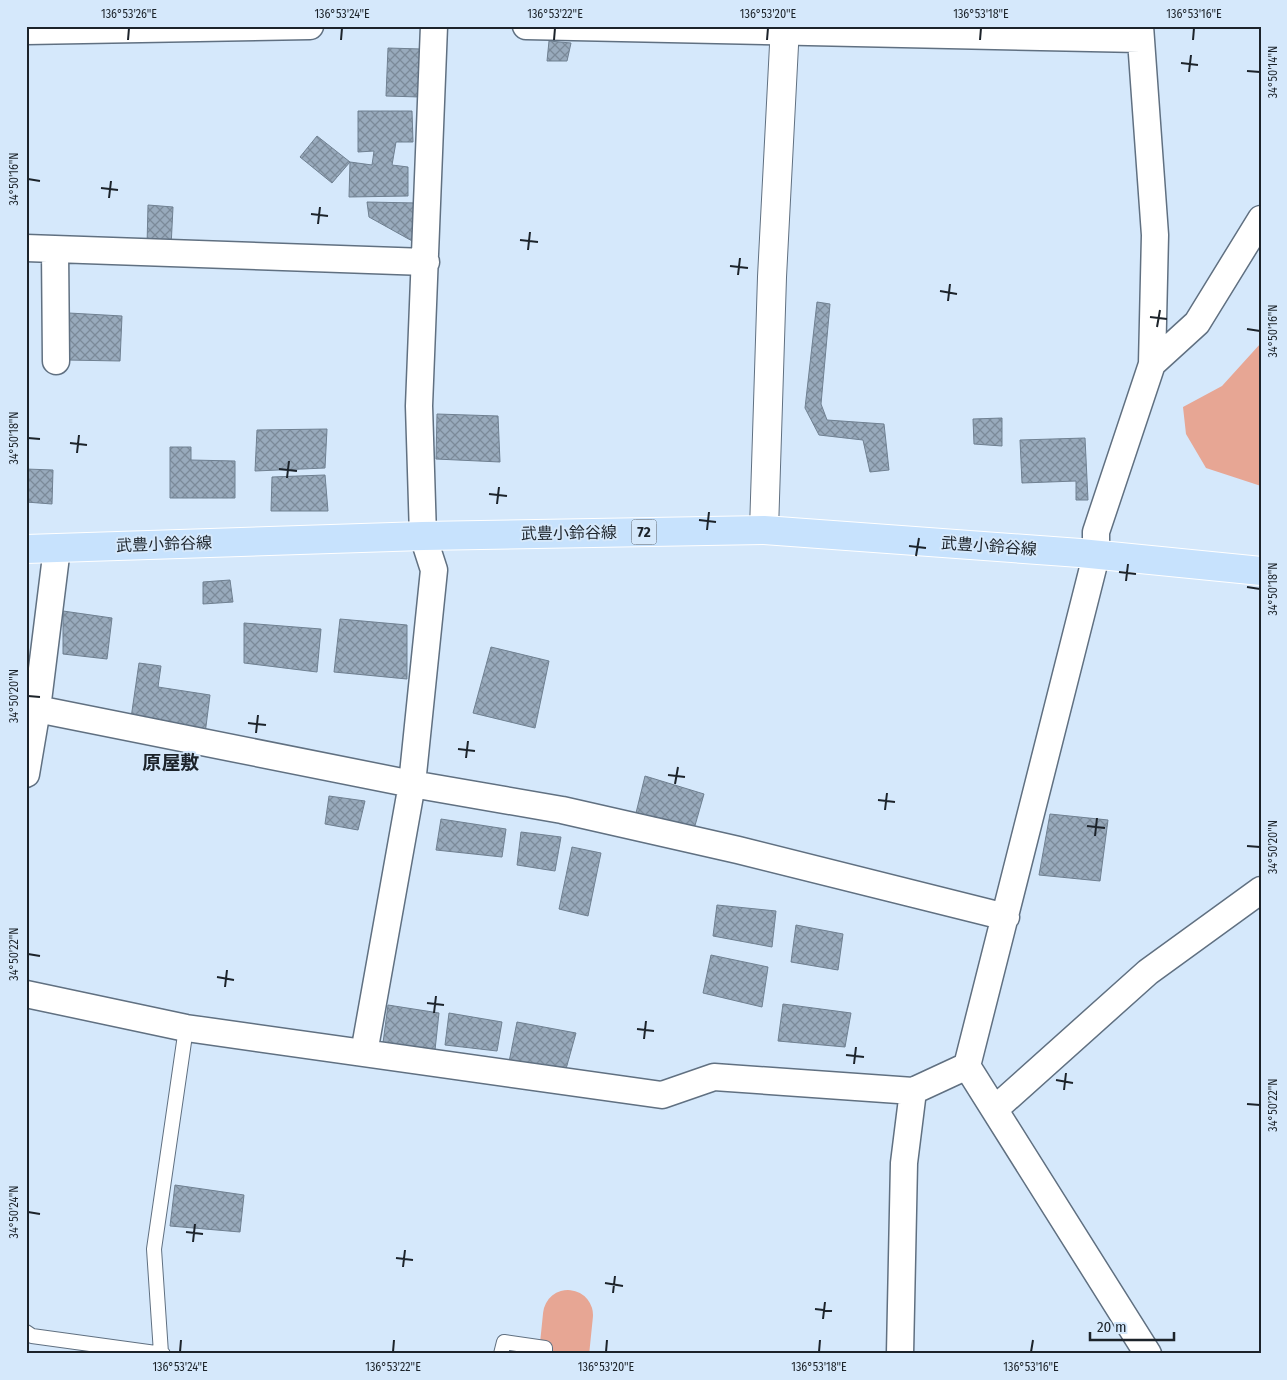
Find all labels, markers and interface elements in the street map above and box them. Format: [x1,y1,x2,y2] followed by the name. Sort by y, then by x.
[101,7,157,21] text: 136°53'26"E
[314,7,370,21] text: 136°53'24"E
[527,7,583,21] text: 136°53'22"E
[740,7,797,21] text: 136°53'20"E
[953,7,1009,21] text: 136°53'18"E
[1166,7,1222,21] text: 136°53'16"E
[1266,46,1280,98] text: 34°50'14"N
[7,152,21,206] text: 34°50'16"N
[1266,304,1280,358] text: 34°50'16"N
[7,411,21,465] text: 34°50'18"N
[632,520,656,544] road number: 72
[521,523,617,543] street label: 武豊小鈴谷線
[116,533,212,555] street label: 武豊小鈴谷線
[940,533,1038,559] street label: 武豊小鈴谷線
[1266,562,1280,616] text: 34°50'18"N
[7,669,21,723] text: 34°50'20"N
[142,751,200,774] district label: 原屋敷
[1266,820,1280,874] text: 34°50'20"N
[7,927,21,981] text: 34°50'22"N
[1266,1078,1280,1132] text: 34°50'22"N
[7,1186,21,1238] text: 34°50'24"N
[1090,1310,1173,1342] scale bar
[1097,1318,1127,1336] text: 20 m
[152,1360,208,1374] text: 136°53'24"E
[365,1360,421,1374] text: 136°53'22"E
[578,1360,635,1374] text: 136°53'20"E
[791,1360,847,1374] text: 136°53'18"E
[1003,1360,1059,1374] text: 136°53'16"E

